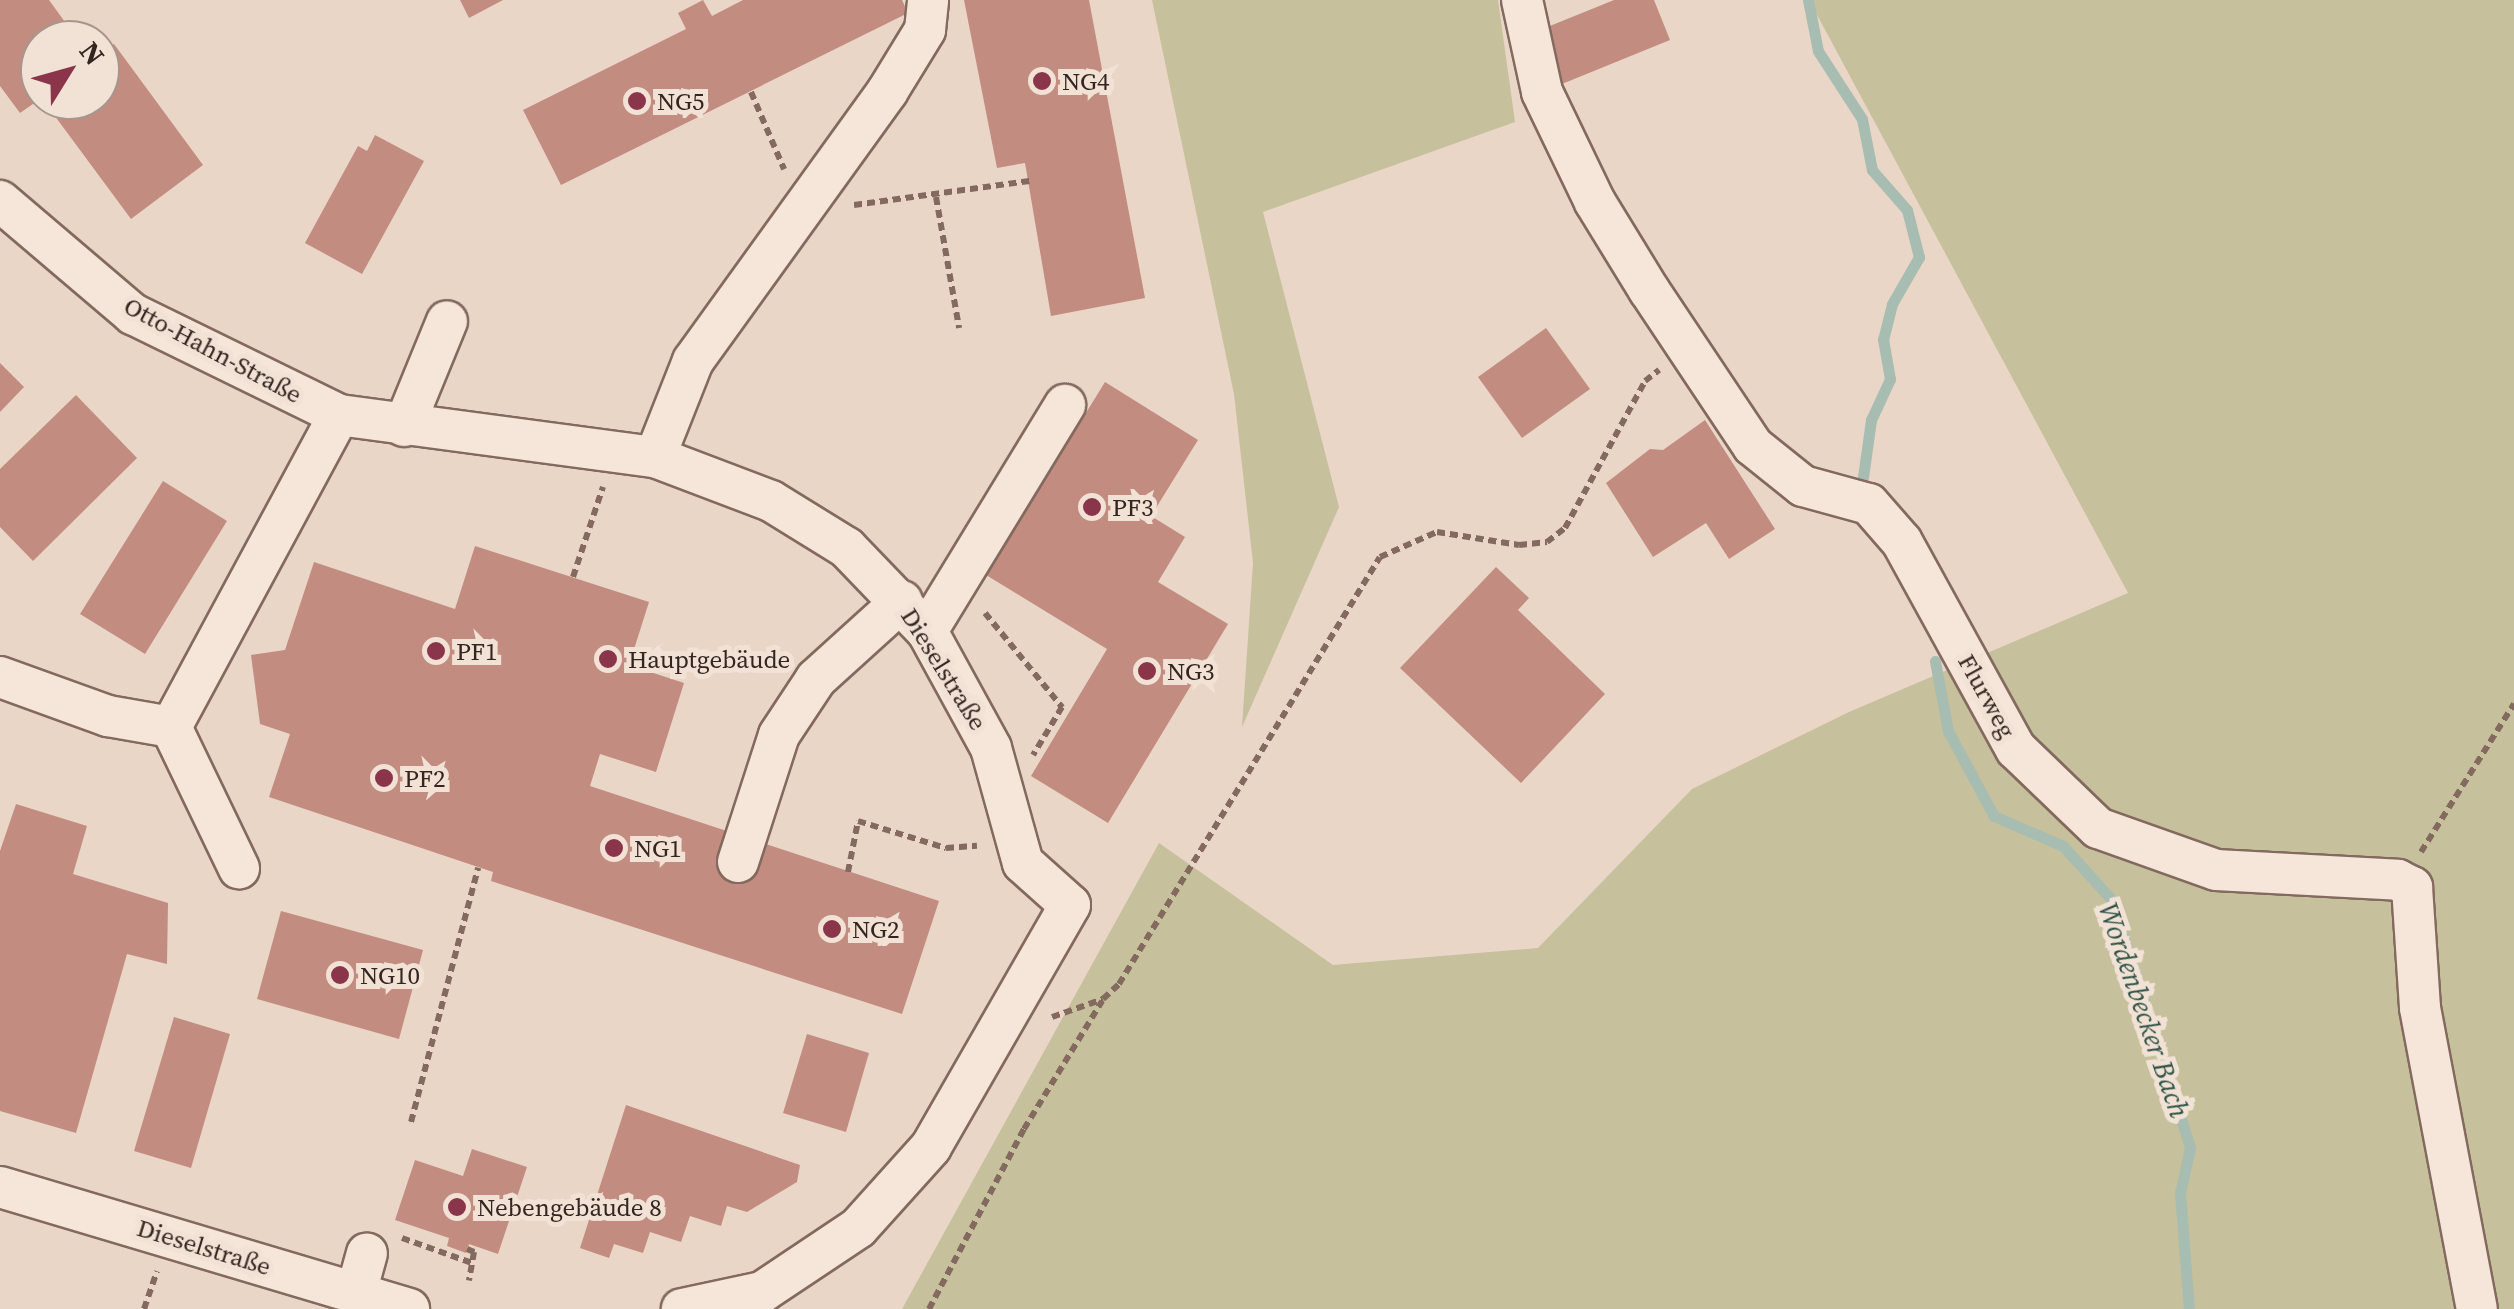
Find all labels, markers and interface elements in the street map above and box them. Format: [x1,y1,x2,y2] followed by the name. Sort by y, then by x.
[20,20,120,120] north arrow
[71,34,114,73] text: N
[1062,66,1109,96] place label: NG4
[1031,70,1053,92] marker: NG4
[657,86,704,116] place label: NG5
[626,90,648,112] marker: NG5
[119,290,307,410] street label: Otto-Hahn-Straße
[1112,492,1153,522] place label: PF3
[1081,496,1103,518] marker: PF3
[895,602,993,736] street label: Dieselstraße
[456,636,497,666] place label: PF1
[425,640,447,662] marker: PF1
[628,644,790,674] place label: Hauptgebäude
[597,648,619,670] marker: Hauptgebäude
[1952,649,2022,743] street label: Flurweg
[1167,656,1214,686] place label: NG3
[1136,660,1158,682] marker: NG3
[404,763,445,793] place label: PF2
[373,767,395,789] marker: PF2
[634,833,681,863] place label: NG1
[603,837,625,859] marker: NG1
[2091,898,2197,1122] water label: Wordenbecker Bach
[852,914,899,944] place label: NG2
[821,918,843,940] marker: NG2
[360,960,420,990] place label: NG10
[329,964,351,986] marker: NG10
[477,1192,662,1222] place label: Nebengebäude 8
[446,1196,468,1218] marker: Nebengebäude 8
[133,1212,275,1282] street label: Dieselstraße

